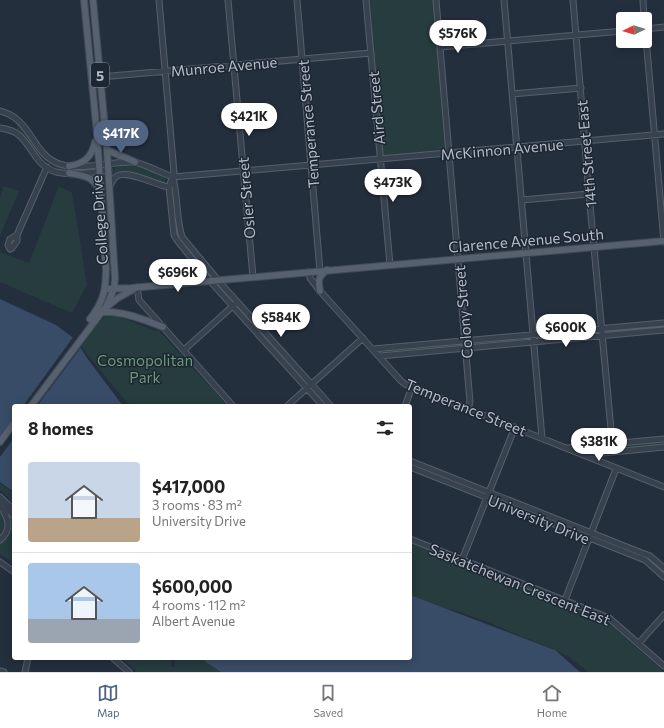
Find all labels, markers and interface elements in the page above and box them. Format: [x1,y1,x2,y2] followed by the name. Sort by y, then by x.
[616,12,652,48] north arrow
[616,12,652,48] map controls
[430,20,486,54] pin: $576K
[438,25,478,41] text: $576K
[170,52,278,80] street label: Munroe Avenue
[293,59,323,189] street label: Temperance Street
[91,63,109,87] road number: 5
[364,70,388,146] street label: Aird Street
[572,99,600,209] street label: 14th Street East
[221,103,277,137] pin: $421K
[230,108,268,124] text: $421K
[93,120,149,154] pin: $417K
[102,125,140,141] text: $417K
[440,135,564,163] street label: McKinnon Avenue
[233,156,259,240] street label: Osler Street
[365,169,421,203] pin: $473K
[374,174,412,190] text: $473K
[87,175,111,265] street label: College Drive
[447,224,605,256] street label: Clarence Avenue South
[150,259,206,293] pin: $696K
[158,264,198,280] text: $696K
[450,265,476,359] street label: Colony Street
[253,304,309,338] pin: $584K
[261,309,301,325] text: $584K
[538,314,594,348] pin: $600K
[545,319,587,335] text: $600K
[97,351,193,386] park label: Cosmopolitan Park
[403,374,529,440] street label: Temperance Street
[374,417,396,439] icon: filters
[28,418,93,439] text: 8 homes
[571,428,627,462] pin: $381K
[580,433,618,449] text: $381K
[152,476,225,497] text: $417,000
[60,478,108,526] icon: home
[485,490,593,548] street label: University Drive
[152,497,242,513] text: 3 rooms · 83 m²
[152,513,246,529] text: University Drive
[427,539,613,629] street label: Saskatchewan Crescent East
[152,576,233,597] text: $600,000
[60,579,108,627] icon: home
[152,597,245,613] text: 4 rooms · 112 m²
[152,613,235,629] text: Albert Avenue
[97,682,120,719] tab: Map
[313,682,343,719] tab: Saved
[537,682,567,719] tab: Home

